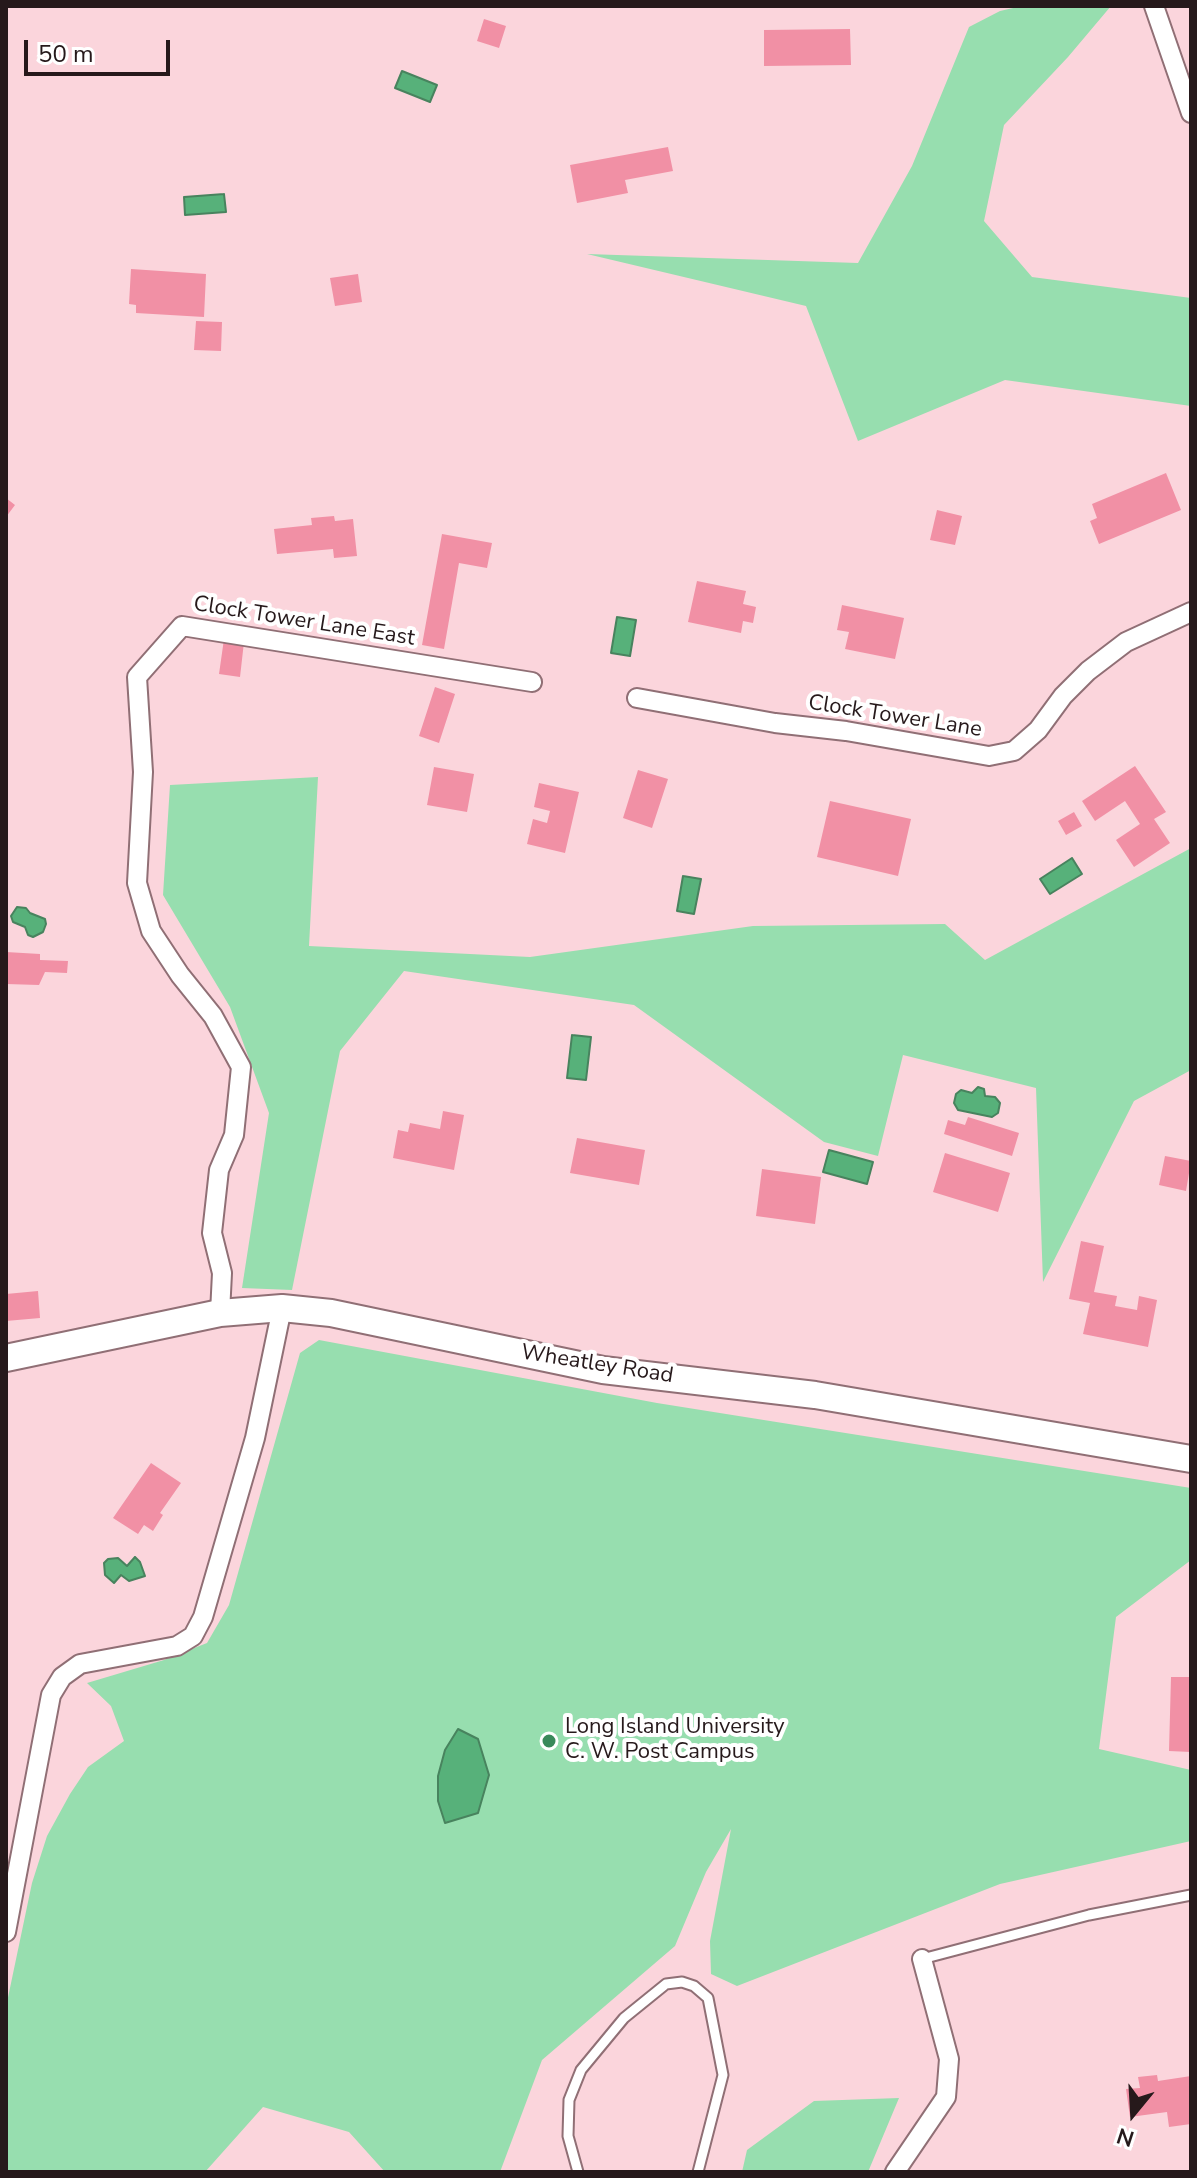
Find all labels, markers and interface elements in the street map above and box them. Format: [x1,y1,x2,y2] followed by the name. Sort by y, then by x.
[28,24,174,74] scale bar
[38,38,94,70] text: 50 m
[192,591,416,653] street label: Clock Tower Lane East
[806,690,984,744] street label: Clock Tower Lane
[519,1340,675,1390] street label: Wheatley Road
[565,1715,785,1766] place label: Long Island University C. W. Post Campus
[540,1732,558,1750] marker: Long Island University C. W. Post Campus
[1093,2074,1173,2154] north arrow
[1113,2120,1138,2154] text: N

